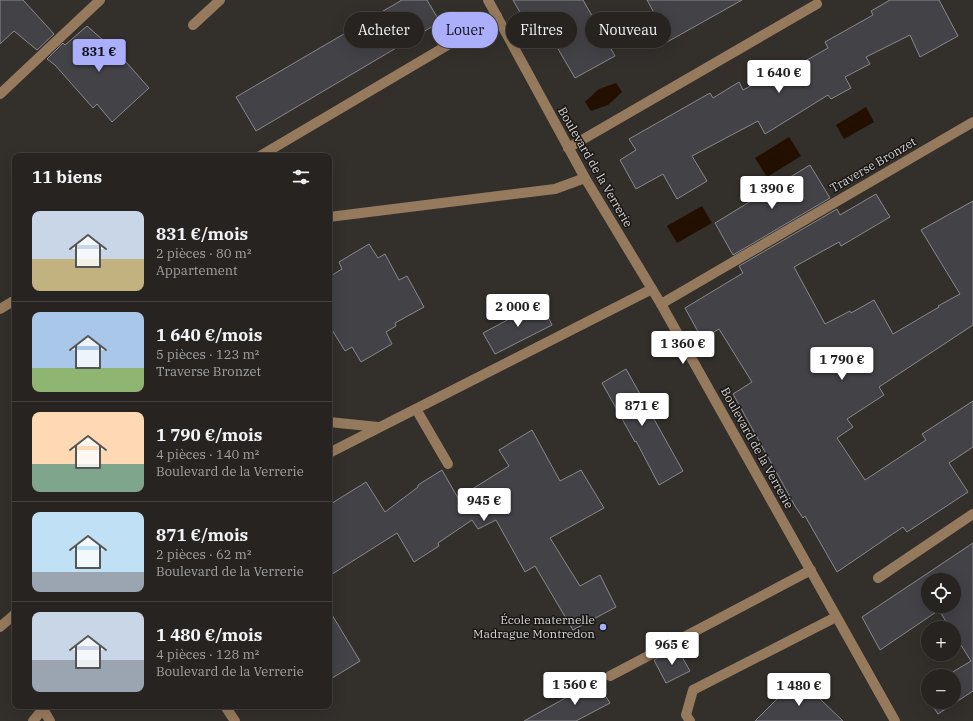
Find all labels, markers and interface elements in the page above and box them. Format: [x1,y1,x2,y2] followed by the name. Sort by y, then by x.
[344,12,424,48] chip: Acheter
[432,12,498,48] chip: Louer
[506,12,577,48] chip: Filtres
[585,12,671,48] chip: Nouveau
[71,39,127,73] pin: 831 €
[82,43,116,60] text: 831 €
[742,60,816,94] pin: 1 640 €
[756,64,802,81] text: 1 640 €
[555,104,636,229] street label: Boulevard de la Verrerie
[827,134,918,195] street label: Traverse Bronzet
[32,166,102,188] text: 11 biens
[290,166,312,188] icon: filters
[735,176,809,210] pin: 1 390 €
[749,180,795,197] text: 1 390 €
[156,223,248,245] text: 831 €/mois
[64,227,112,275] icon: home
[156,245,252,262] text: 2 pièces · 80 m²
[156,262,238,279] text: Appartement
[481,294,555,328] pin: 2 000 €
[495,298,541,315] text: 2 000 €
[156,324,262,346] text: 1 640 €/mois
[64,328,112,376] icon: home
[646,331,720,365] pin: 1 360 €
[660,335,706,352] text: 1 360 €
[156,346,259,363] text: 5 pièces · 123 m²
[805,347,879,381] pin: 1 790 €
[819,351,865,368] text: 1 790 €
[156,363,261,380] text: Traverse Bronzet
[718,385,797,511] street label: Boulevard de la Verrerie
[614,393,670,427] pin: 871 €
[625,397,659,414] text: 871 €
[156,424,262,446] text: 1 790 €/mois
[64,428,112,476] icon: home
[156,446,259,463] text: 4 pièces · 140 m²
[156,463,304,480] text: Boulevard de la Verrerie
[456,488,512,522] pin: 945 €
[467,492,501,509] text: 945 €
[156,524,248,546] text: 871 €/mois
[64,528,112,576] icon: home
[156,546,252,563] text: 2 pièces · 62 m²
[156,563,304,580] text: Boulevard de la Verrerie
[921,573,961,709] map controls
[921,573,961,613] button: locate
[473,612,595,641] place label: École maternelle Madrague Montredon
[921,621,961,661] button: +
[598,622,608,632] marker: École maternelle Madrague Montredon
[156,624,262,646] text: 1 480 €/mois
[64,628,112,676] icon: home
[644,632,700,666] pin: 965 €
[655,636,689,653] text: 965 €
[156,646,259,663] text: 4 pièces · 128 m²
[156,663,304,680] text: Boulevard de la Verrerie
[921,669,961,709] button: −
[538,672,612,706] pin: 1 560 €
[762,673,836,707] pin: 1 480 €
[552,676,598,693] text: 1 560 €
[776,677,822,694] text: 1 480 €

